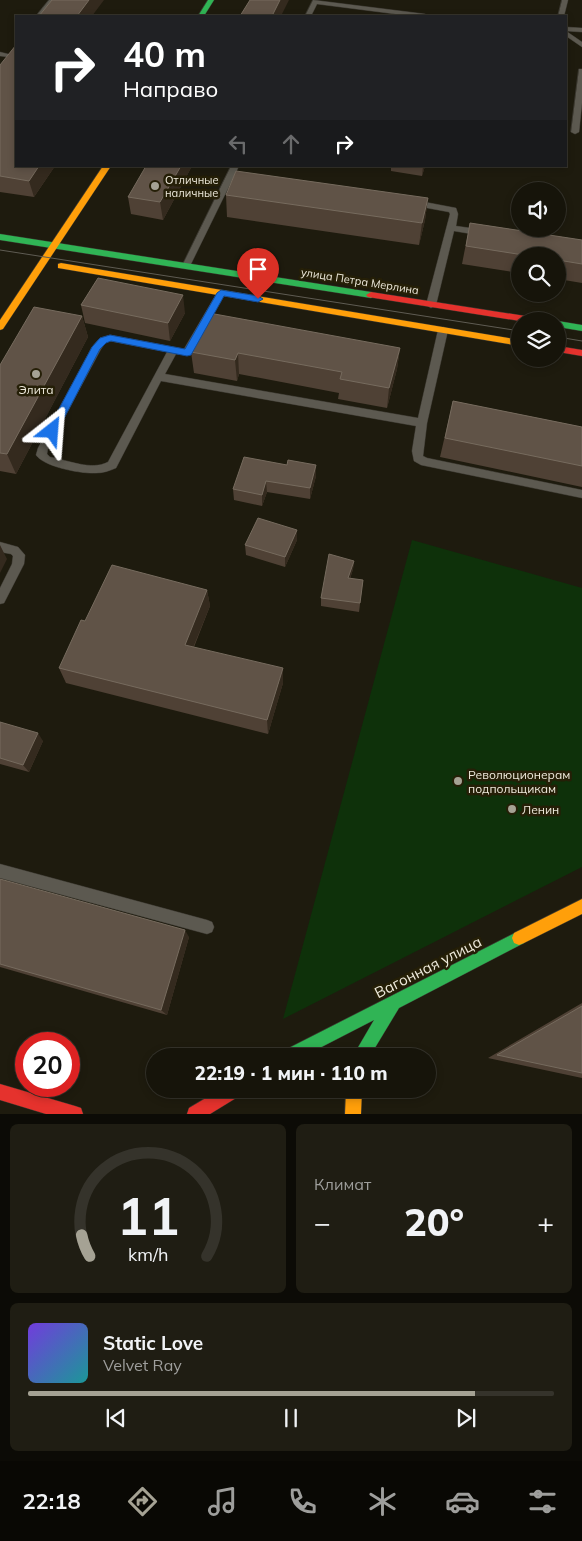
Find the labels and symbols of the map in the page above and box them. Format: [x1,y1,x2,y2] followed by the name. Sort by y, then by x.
[165,173,219,200] place label: Отличные наличные
[149,180,161,192] marker: Отличные наличные
[237,248,279,299] pin
[300,265,420,297] street label: улица Петра Мерлина
[30,368,42,380] marker: Элита
[18,382,54,397] place label: Элита
[25,404,77,456] position arrow
[468,767,570,796] place label: Революционерам подпольщикам
[452,775,464,787] marker: Революционерам подпольщикам
[522,802,559,817] place label: Ленин
[506,803,518,815] marker: Ленин
[371,932,485,1002] street label: Вагонная улица
[15,1032,80,1097] speed limit sign: 20

